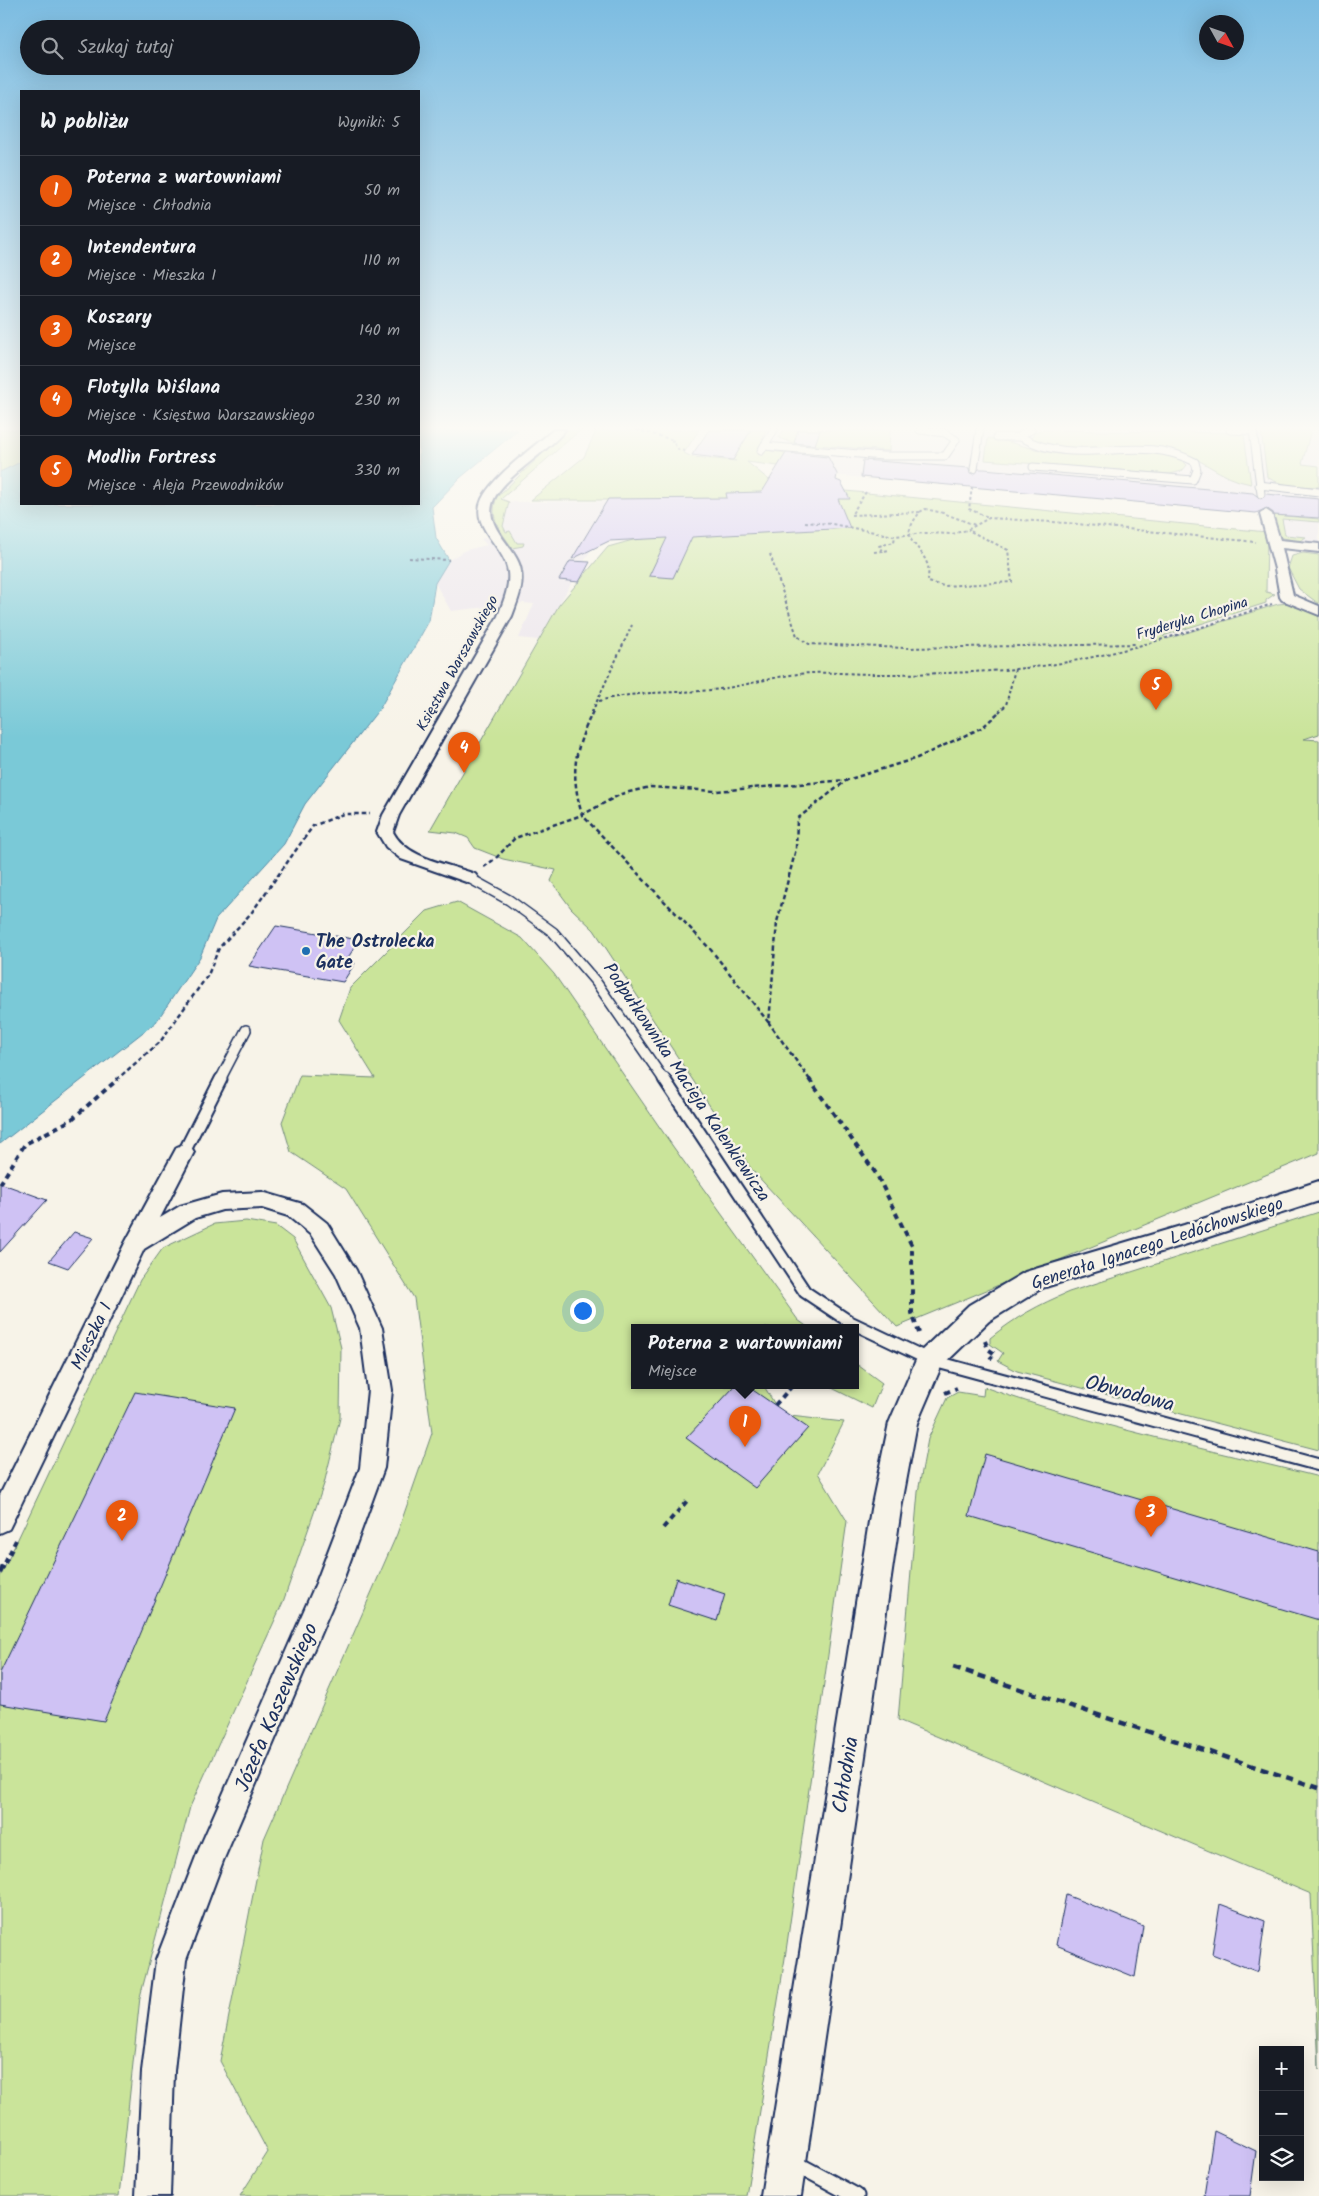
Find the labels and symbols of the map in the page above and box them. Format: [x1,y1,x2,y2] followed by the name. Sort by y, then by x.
[1199,15,1244,60] north arrow
[410,591,505,736] street label: Księstwa Warszawskiego
[1133,591,1251,647] street label: Fryderyka Chopina
[1140,669,1172,710] pin: 5
[448,732,480,773] pin: 4
[316,928,434,978] place label: The Ostrolecka Gate
[300,945,312,957] marker: The Ostrolecka Gate
[594,957,777,1208] street label: Podpułkownika Macieja Kalenkiewicza
[1028,1190,1287,1299] street label: Generała Ignacego Ledóchowskiego
[64,1298,121,1375] street label: Mieszka I
[570,1298,596,1324] your location
[1081,1367,1178,1422] street label: Obwodowa
[729,1406,761,1447] pin: 1
[1135,1496,1167,1537] pin: 3
[106,1500,138,1541] pin: 2
[227,1618,328,1797] street label: Józefa Kaszewskiego
[824,1734,869,1816] street label: Chłodnia

